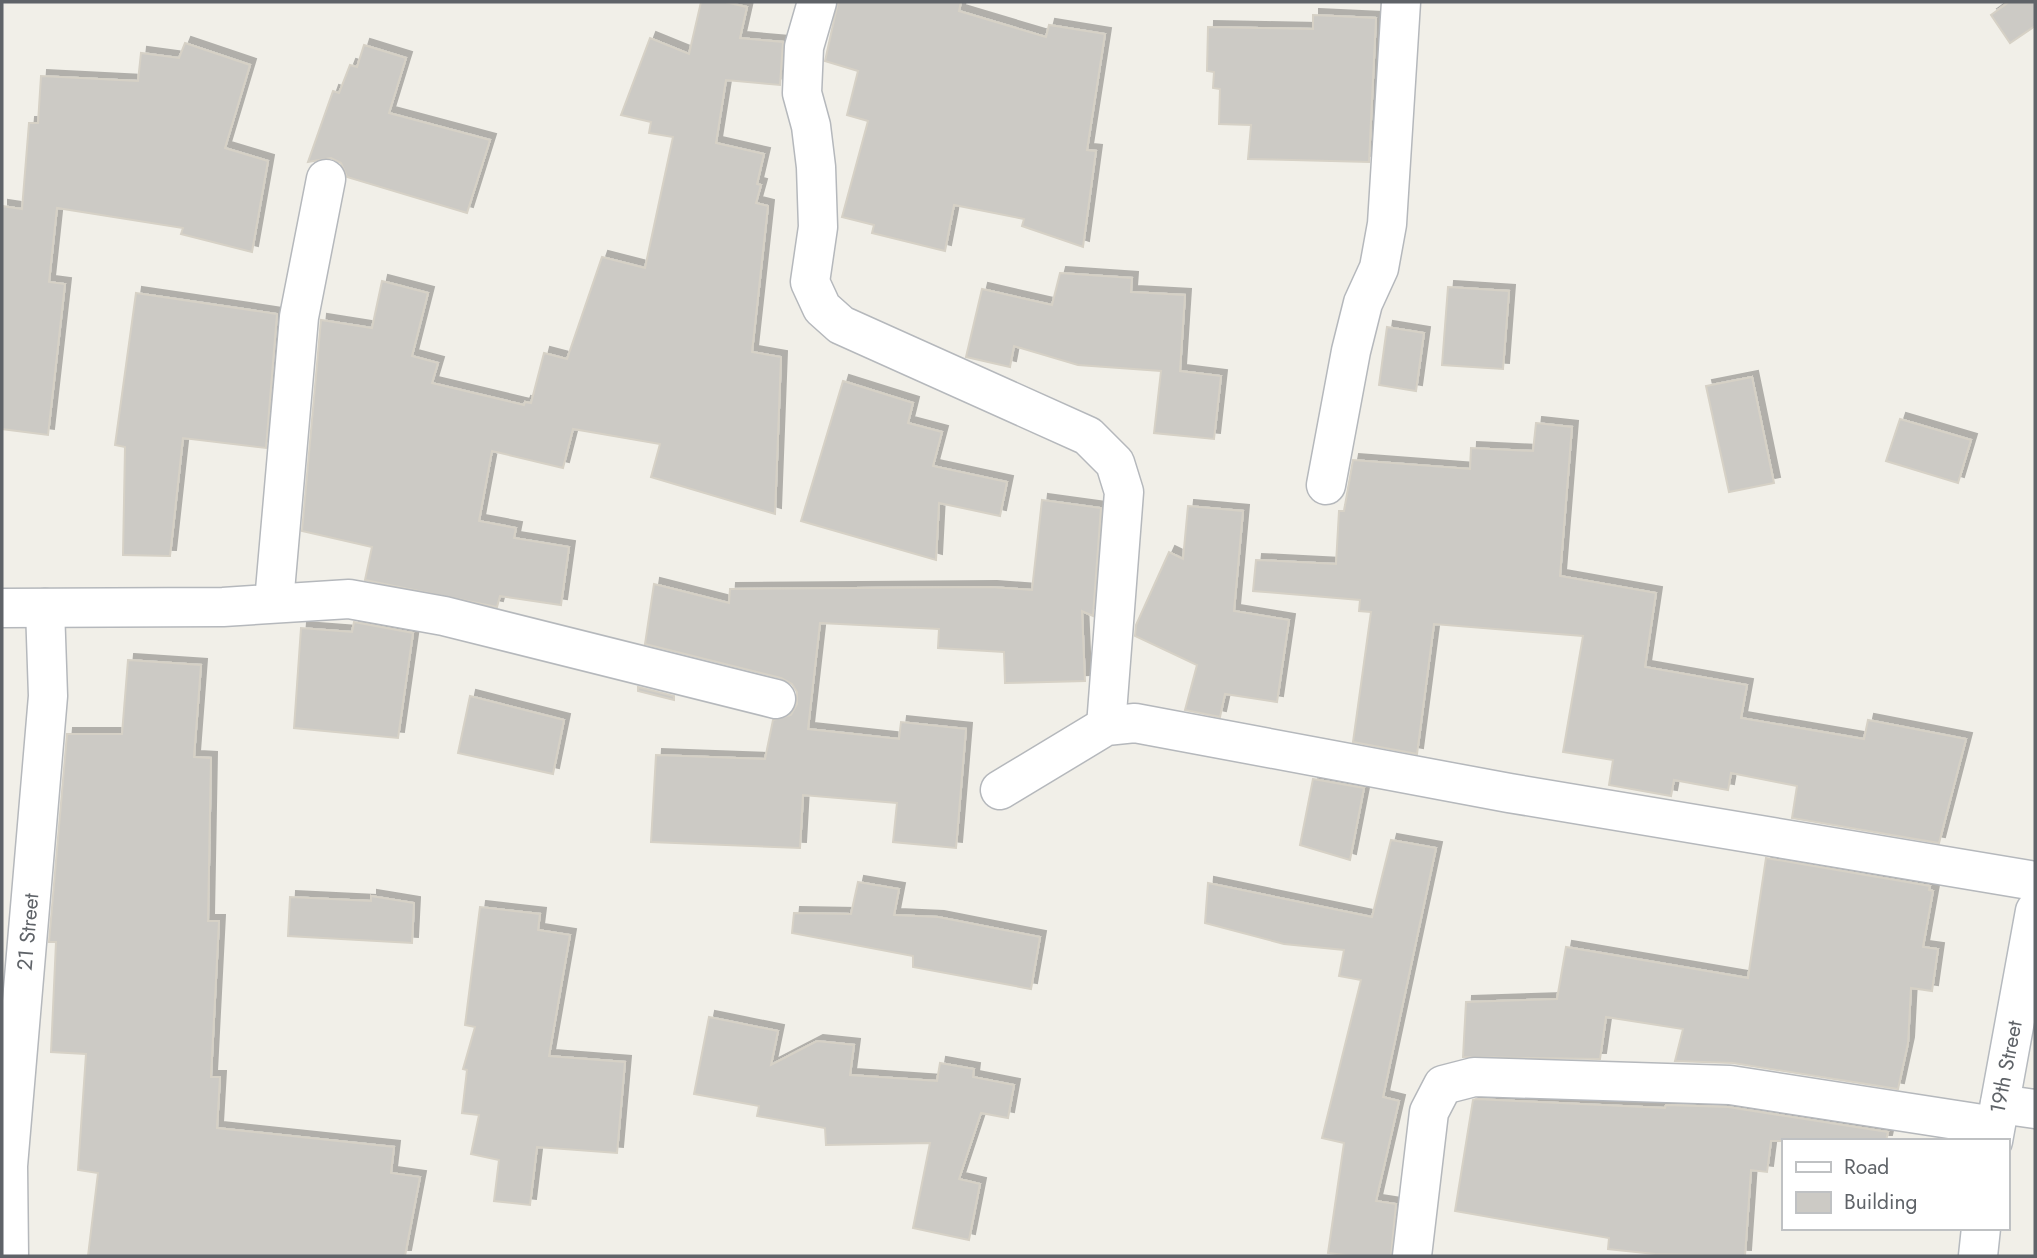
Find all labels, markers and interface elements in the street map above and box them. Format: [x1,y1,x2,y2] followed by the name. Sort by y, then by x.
[10,892,46,972] street label: 21 Street
[1982,1018,2030,1116] street label: 19th Street
[1782,1139,2009,1230] legend
[1844,1152,1889,1182] text: Road
[1844,1187,1917,1217] text: Building

